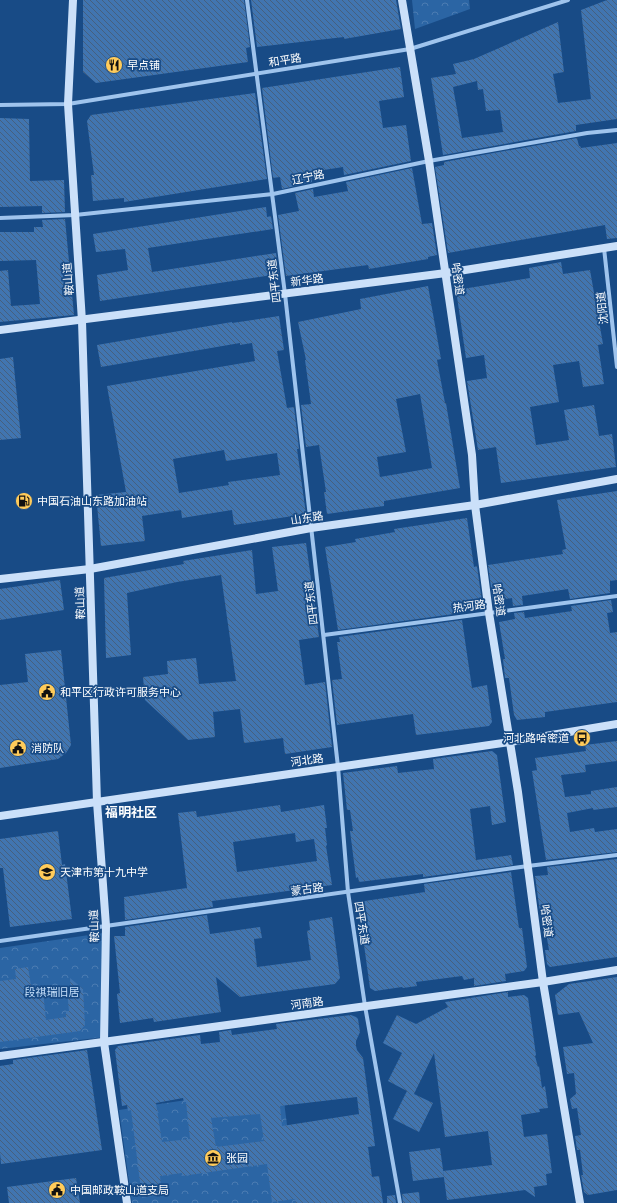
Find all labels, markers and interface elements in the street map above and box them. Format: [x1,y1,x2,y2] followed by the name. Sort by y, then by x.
[268,51,302,69] street label: 和平路
[104,55,124,75] restaurant icon: 早点铺
[127,59,160,72] place label: 早点铺
[291,168,326,187] street label: 辽宁路
[265,258,284,304] street label: 四平东道
[61,262,76,296] street label: 鞍山道
[449,262,466,296] street label: 哈密道
[290,272,324,289] street label: 新华路
[594,291,611,325] street label: 沈阳道
[14,491,34,511] fuel station icon: 中国石油山东路加油站
[37,495,147,508] place label: 中国石油山东路加油站
[290,509,324,527] street label: 山东路
[302,580,321,626] street label: 四平东道
[490,583,507,617] street label: 哈密道
[73,586,88,620] street label: 鞍山道
[452,598,486,615] street label: 热河路
[37,682,57,702] public building icon: 和平区行政许可服务中心
[60,686,181,699] place label: 和平区行政许可服务中心
[572,728,592,748] bus stop icon: 河北路哈密道
[503,732,569,745] place label: 河北路哈密道
[8,738,28,758] public building icon: 消防队
[31,742,64,755] place label: 消防队
[290,752,324,769] street label: 河北路
[105,805,157,820] district label: 福明社区
[37,862,57,882] school or university icon: 天津市第十九中学
[60,866,148,879] place label: 天津市第十九中学
[290,881,324,898] street label: 蒙古路
[352,900,371,946] street label: 四平东道
[538,904,555,938] street label: 哈密道
[87,909,102,943] street label: 鞍山道
[25,986,80,999] park label: 段祺瑞旧居
[290,995,324,1012] street label: 河南路
[203,1148,223,1168] museum icon: 张园
[226,1152,248,1165] place label: 张园
[47,1180,67,1200] public building icon: 中国邮政鞍山道支局
[70,1184,169,1197] place label: 中国邮政鞍山道支局

